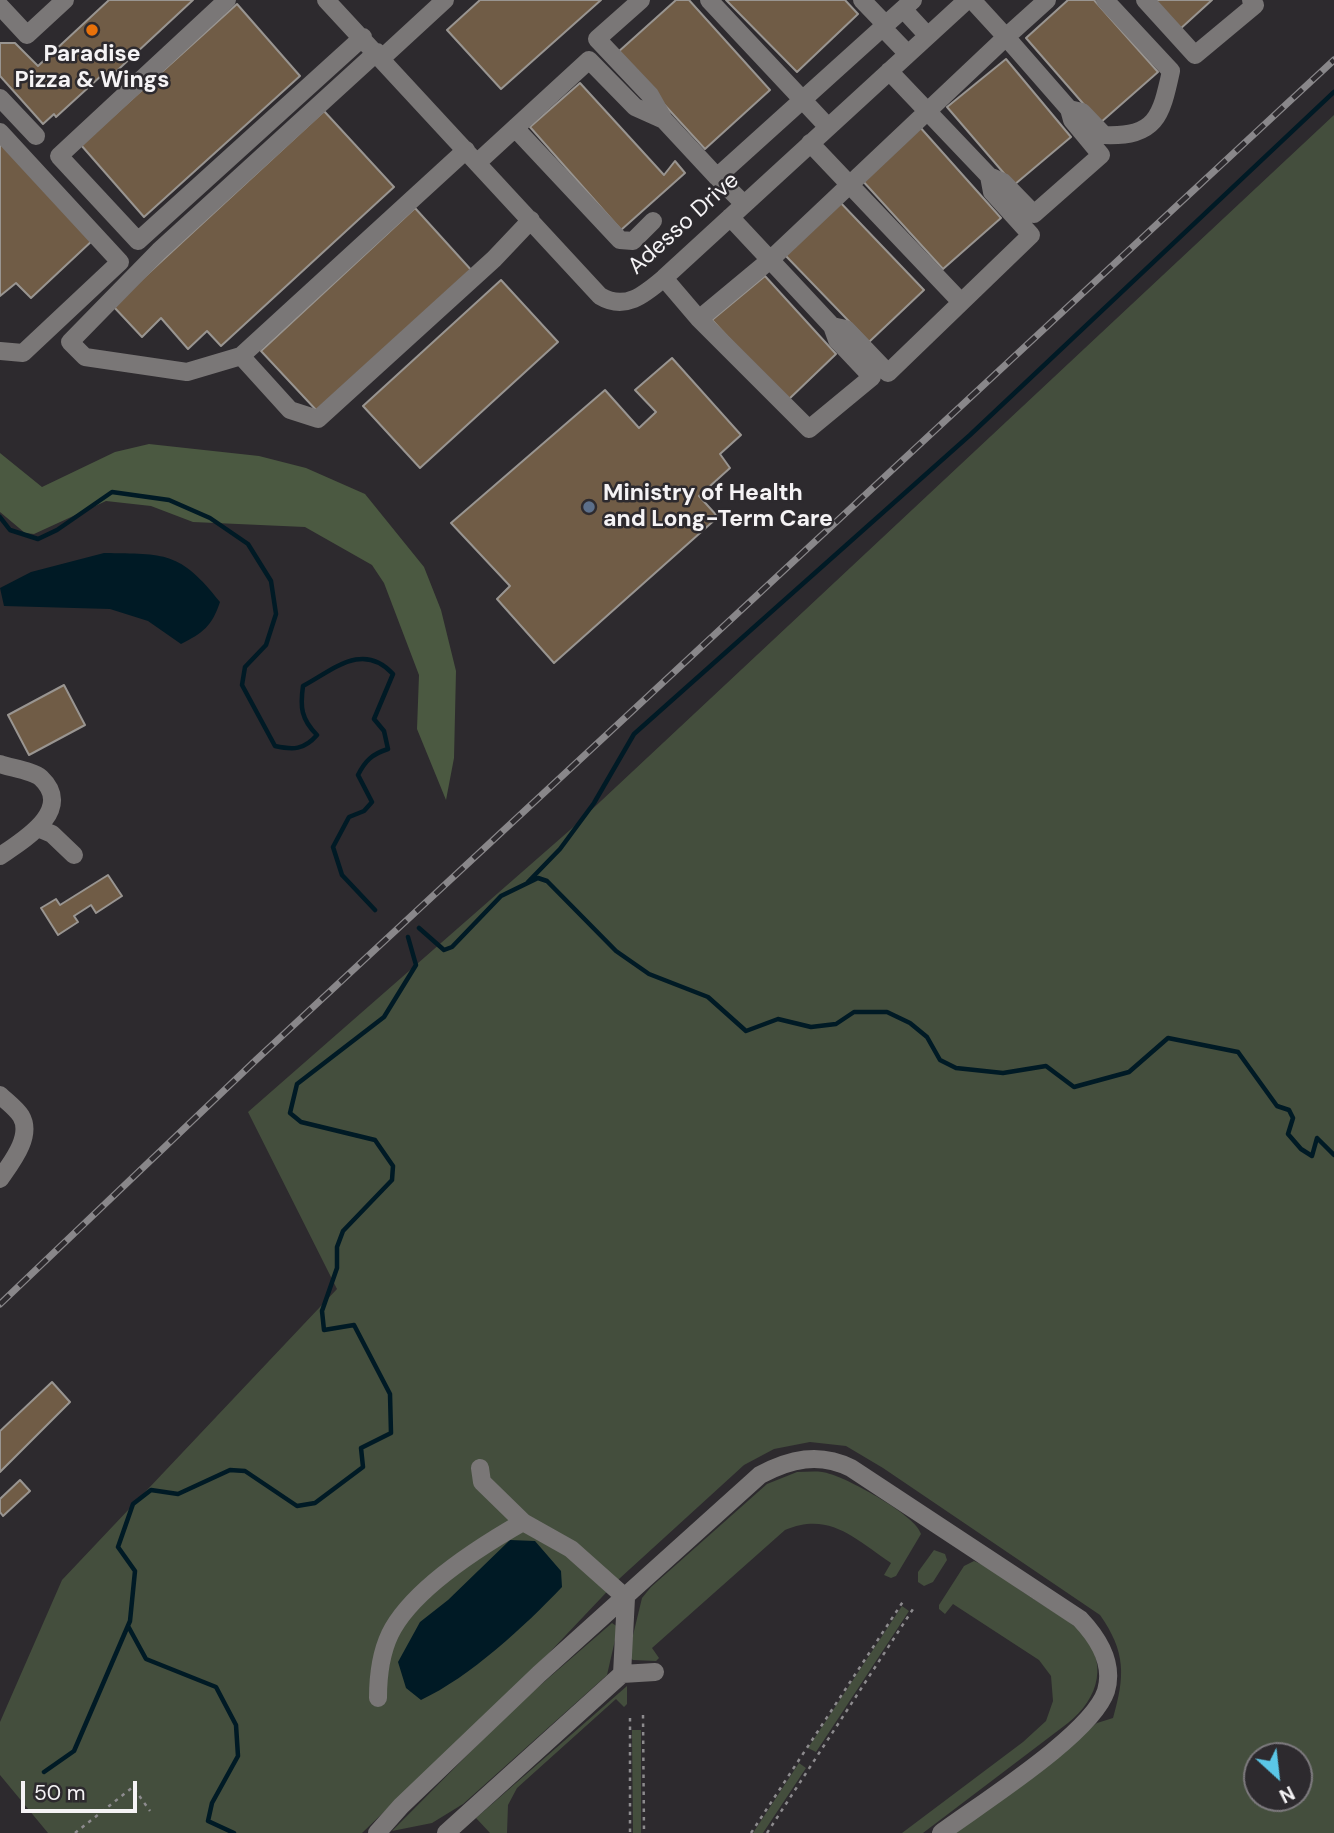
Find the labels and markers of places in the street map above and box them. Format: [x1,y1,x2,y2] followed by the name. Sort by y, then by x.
[84,22,100,38] marker: Paradise Pizza & Wings
[14,41,170,95] place label: Paradise Pizza & Wings
[603,480,833,534] place label: Ministry of Health and Long-Term Care
[581,499,597,515] marker: Ministry of Health and Long-Term Care

